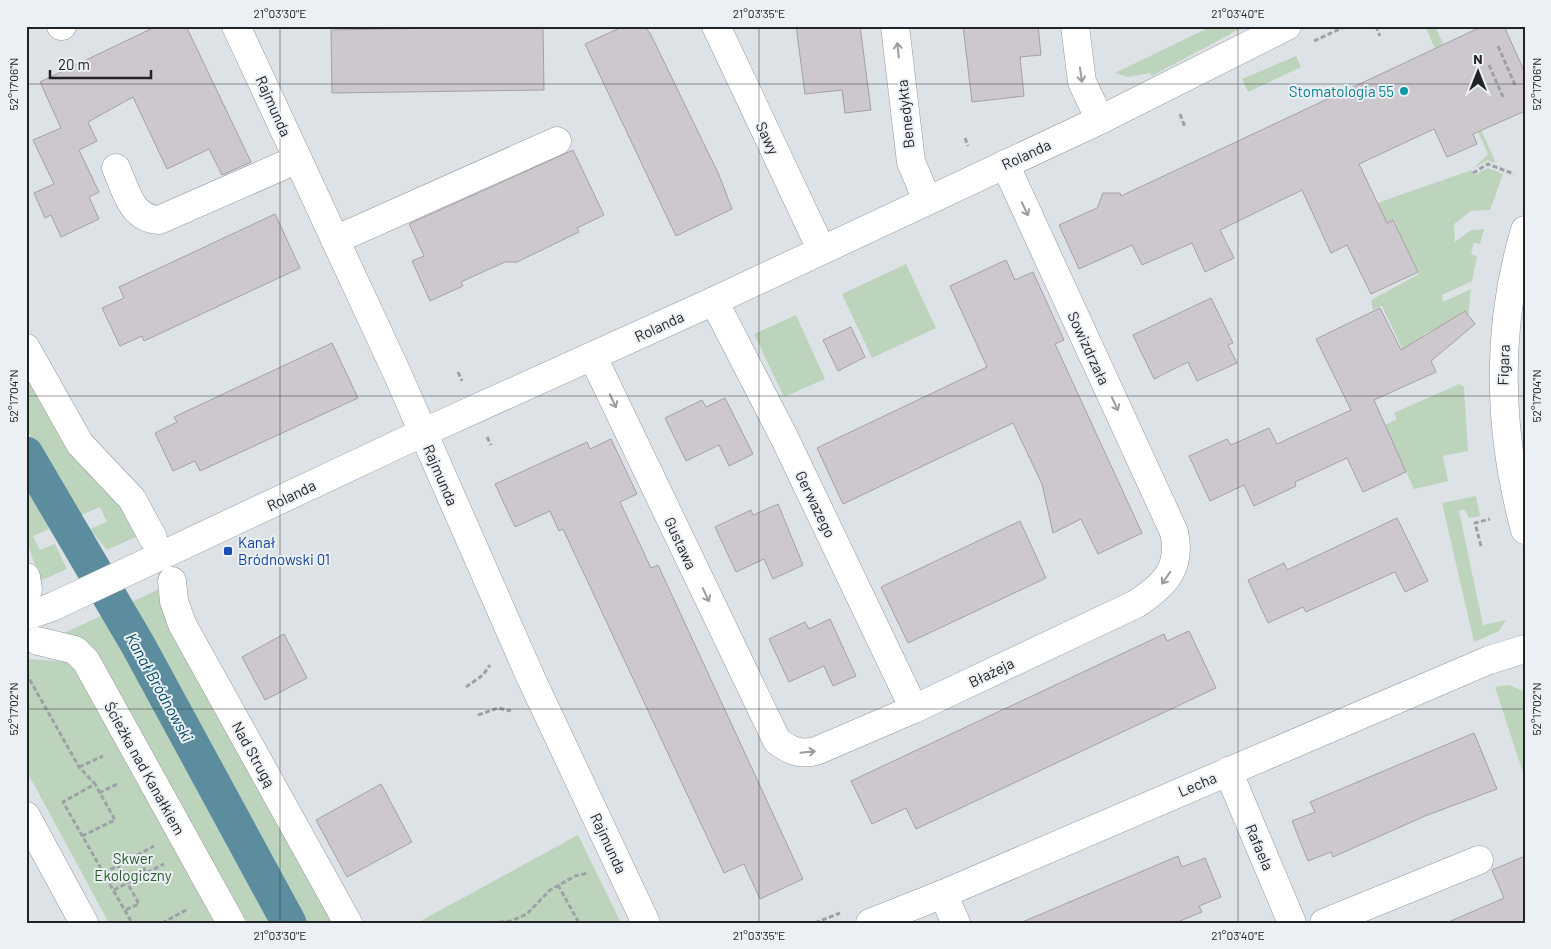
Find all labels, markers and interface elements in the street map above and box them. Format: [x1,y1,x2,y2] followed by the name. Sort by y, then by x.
[254,6,306,20] text: 21°03'30"E
[733,6,785,20] text: 21°03'35"E
[1211,6,1265,20] text: 21°03'40"E
[893,42,903,58] one-way arrow
[50,48,151,80] scale bar
[1454,48,1504,98] north arrow
[1473,50,1483,67] text: N
[58,55,90,73] text: 20 m
[6,58,20,110] text: 52°17'06"N
[1529,58,1543,110] text: 52°17'06"N
[1076,66,1086,82] one-way arrow
[253,73,295,139] street label: Rajmunda
[892,79,918,149] street label: Benedykta
[1289,82,1394,100] place label: Stomatologia 55
[1398,85,1410,97] marker: Stomatologia 55
[753,119,783,157] street label: Sawy
[999,135,1053,173] street label: Rolanda
[1021,201,1030,216] one-way arrow
[632,307,686,345] street label: Rolanda
[1064,308,1114,388] street label: Sowizdrzała
[1493,344,1513,386] street label: Figara
[6,369,20,423] text: 52°17'04"N
[1529,369,1543,423] text: 52°17'04"N
[609,393,619,408] one-way arrow
[1111,396,1120,411] one-way arrow
[420,442,462,508] street label: Rajmunda
[792,468,840,540] street label: Gerwazego
[264,475,318,515] street label: Rolanda
[661,514,701,572] street label: Gustawa
[238,533,330,568] place label: Kanał Bródnowski 01
[222,545,234,557] marker: Kanał Bródnowski 01
[1161,571,1171,585] one-way arrow
[702,587,711,602] one-way arrow
[122,629,198,745] water label: Kanał Bródnowski
[965,653,1017,691] street label: Błażeja
[6,682,20,736] text: 52°17'02"N
[1529,682,1543,736] text: 52°17'02"N
[101,698,189,838] street label: Ścieżka nad Kanałkiem
[229,718,279,790] street label: Nad Strugą
[800,747,816,757] one-way arrow
[1175,768,1219,800] street label: Lecha
[587,810,631,876] street label: Rajmunda
[1242,821,1278,873] street label: Rafaela
[94,849,172,884] park label: Skwer Ekologiczny
[254,928,306,942] text: 21°03'30"E
[733,928,785,942] text: 21°03'35"E
[1211,928,1265,942] text: 21°03'40"E

